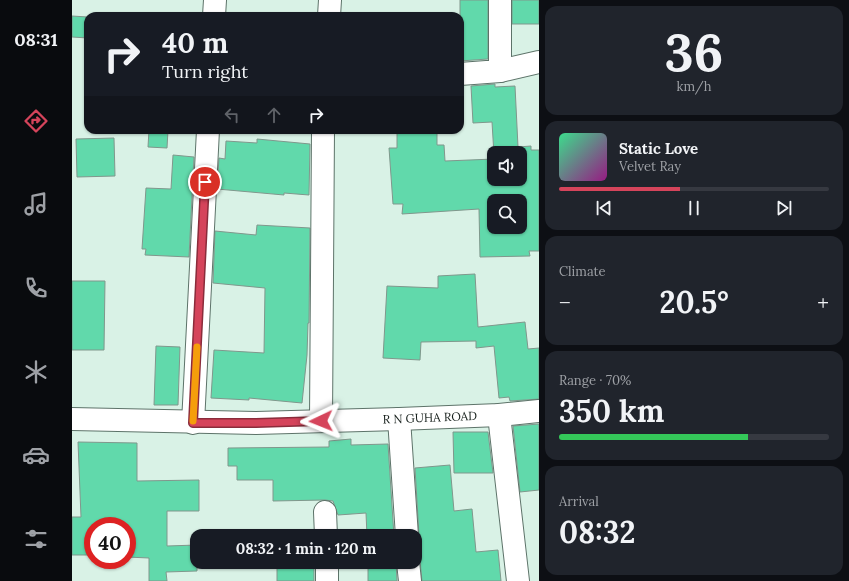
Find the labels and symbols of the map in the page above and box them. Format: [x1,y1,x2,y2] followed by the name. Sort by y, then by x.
[188,165,222,199] pin
[300,400,342,442] position arrow
[382,408,477,426] street label: R N GUHA ROAD
[84,517,136,569] speed limit sign: 40

